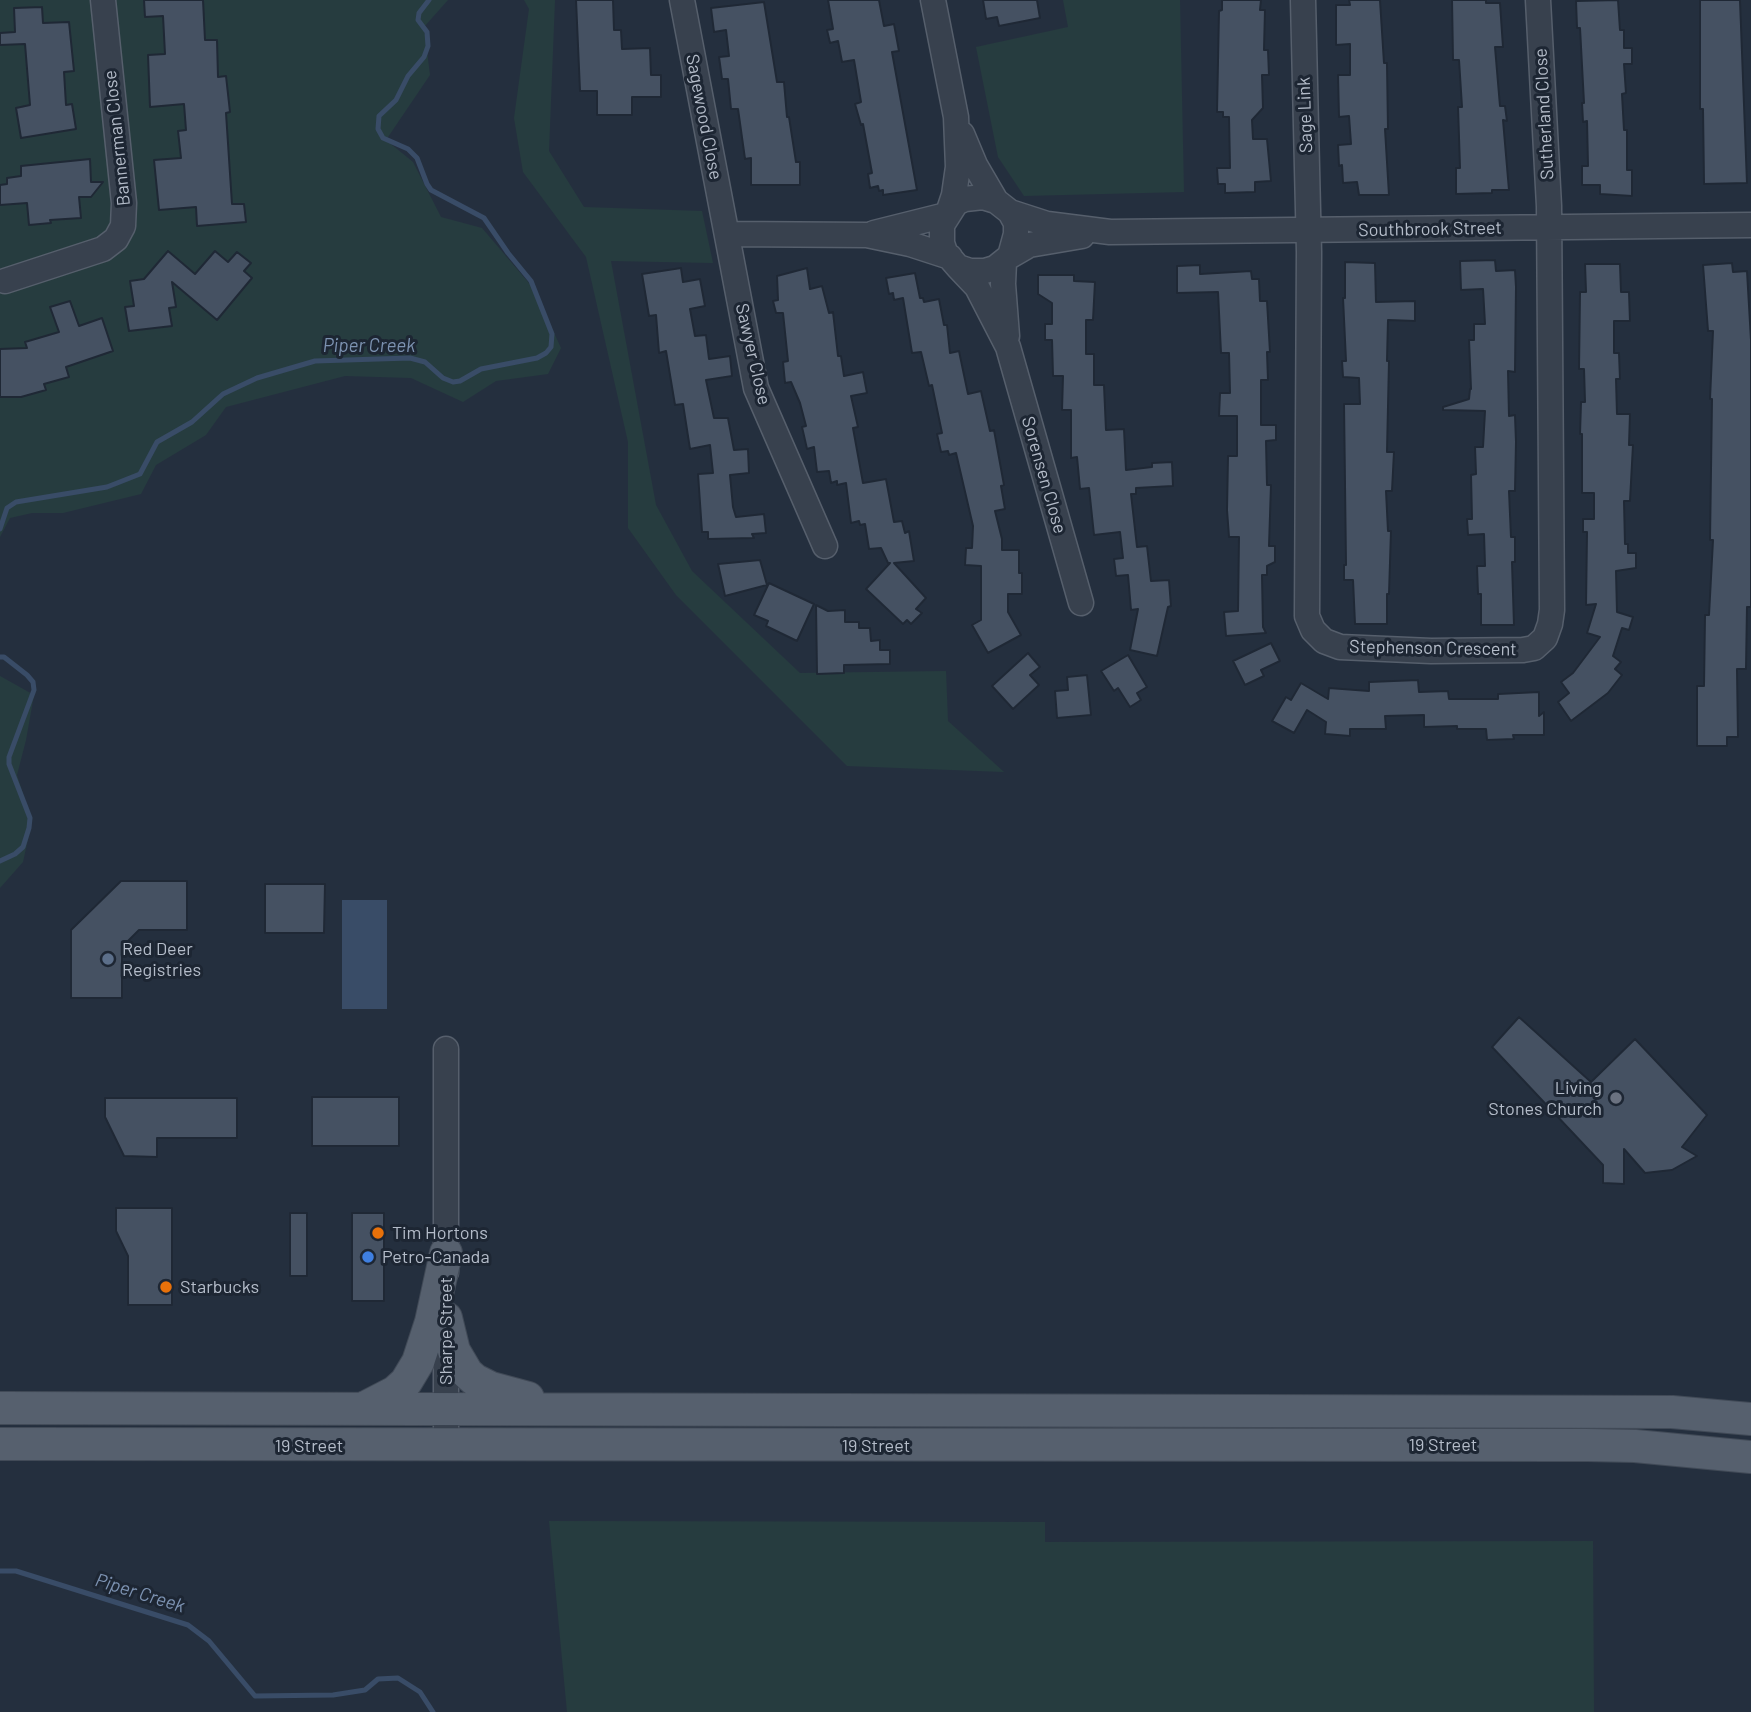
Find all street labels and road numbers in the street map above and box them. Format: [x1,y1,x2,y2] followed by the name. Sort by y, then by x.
[1530,48,1558,180] street label: Sutherland Close
[681,52,727,182] street label: Sagewood Close
[99,69,135,207] street label: Bannerman Close
[1293,77,1317,153] street label: Sage Link
[1358,217,1502,241] street label: Southbrook Street
[731,301,775,407] street label: Sawyer Close
[1017,414,1071,536] street label: Sorensen Close
[1349,636,1517,660] street label: Stephenson Crescent
[435,1277,457,1385] street label: Sharpe Street
[1409,1434,1477,1456] street label: 19 Street
[275,1435,343,1457] street label: 19 Street
[842,1435,910,1457] street label: 19 Street

